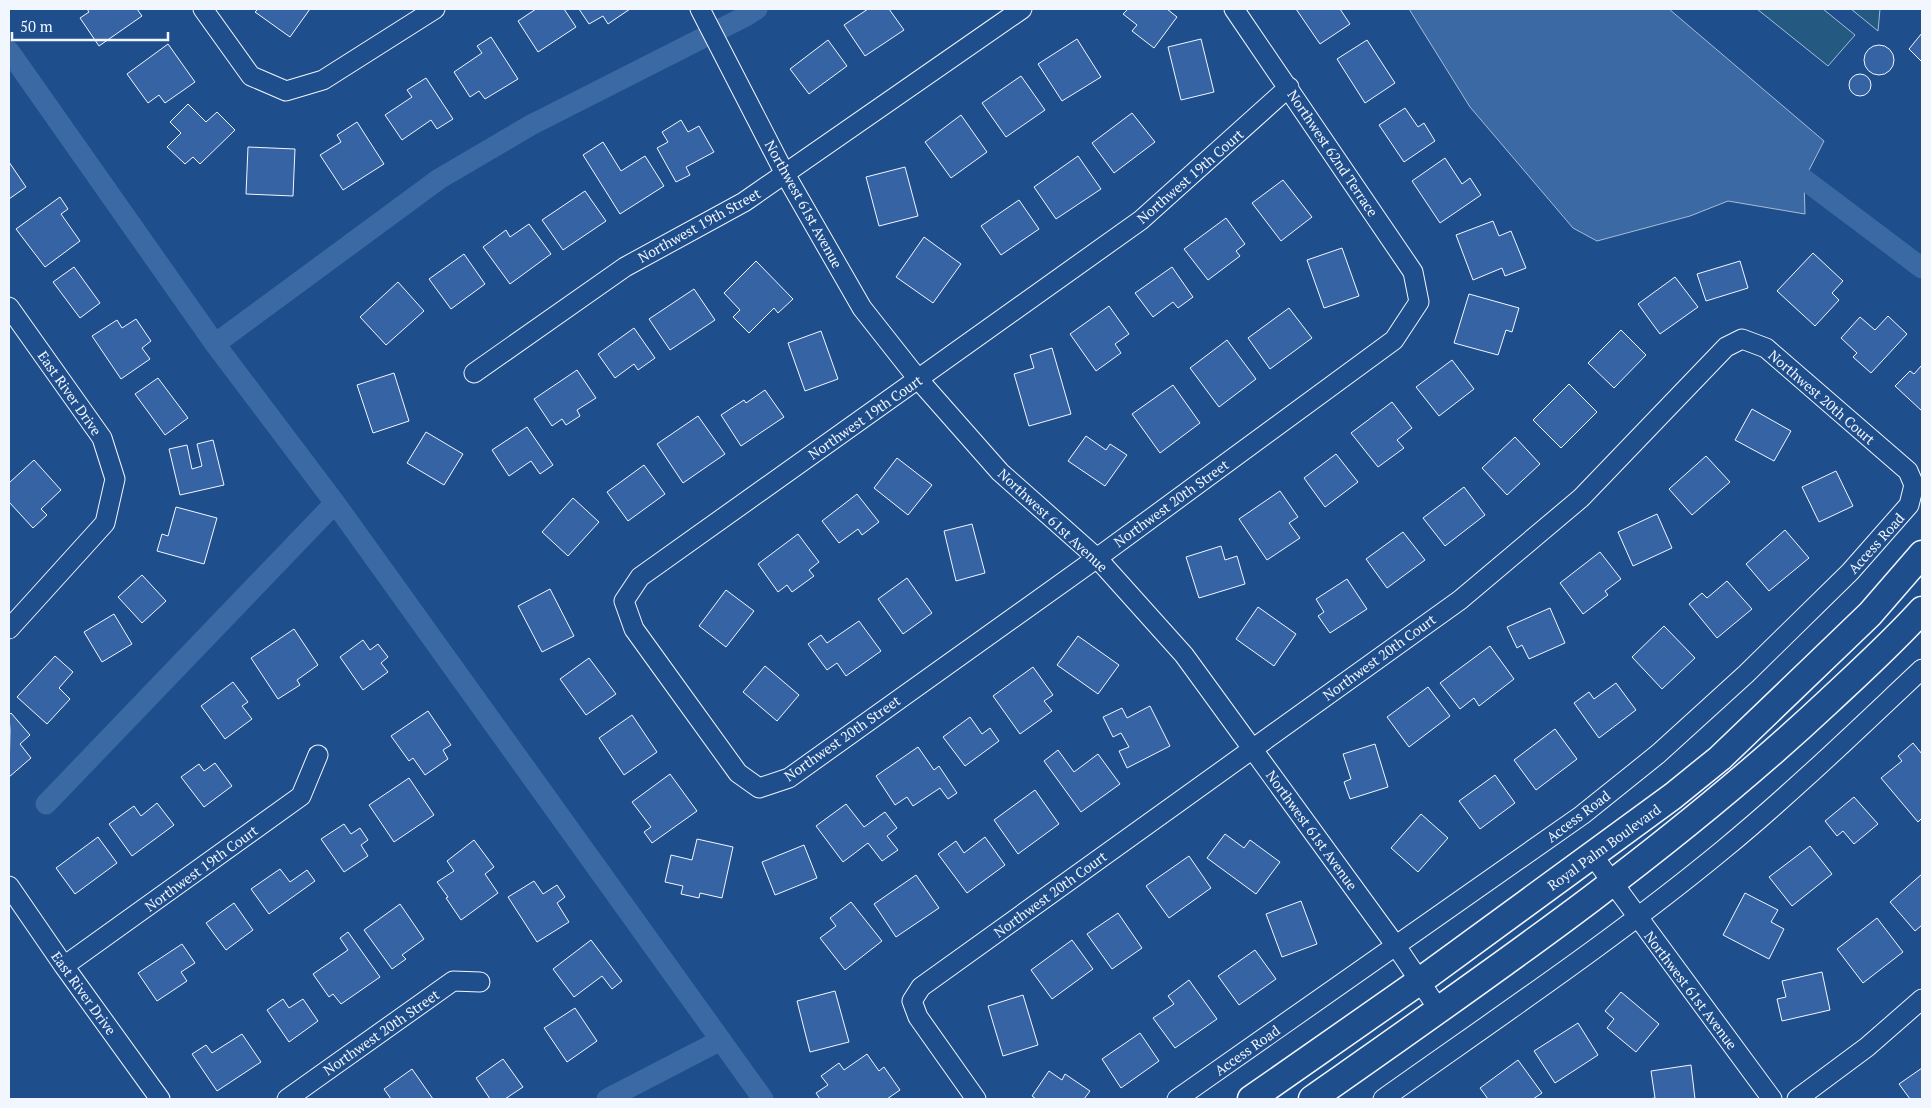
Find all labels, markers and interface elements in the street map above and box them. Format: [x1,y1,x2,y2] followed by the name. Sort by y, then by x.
[12,10,169,42] scale bar
[20,16,53,36] text: 50 m
[1283,86,1383,220] street label: Northwest 62nd Terrace
[1133,124,1248,228] street label: Northwest 19th Court
[761,137,847,271] street label: Northwest 61st Avenue
[634,183,764,267] street label: Northwest 19th Street
[1765,345,1880,449] street label: Northwest 20th Court
[34,347,106,439] street label: East River Drive
[804,370,927,464] street label: Northwest 19th Court
[1110,454,1233,551] street label: Northwest 20th Street
[994,464,1112,576] street label: Northwest 61st Avenue
[1844,508,1908,577] street label: Access Road
[1319,609,1440,704] street label: Northwest 20th Court
[780,690,904,785] street label: Northwest 20th Street
[1262,766,1362,894] street label: Northwest 61st Avenue
[1542,786,1614,846] street label: Access Road
[1544,799,1665,895] street label: Royal Palm Boulevard
[141,820,262,915] street label: Northwest 19th Court
[990,846,1111,941] street label: Northwest 20th Court
[1640,927,1742,1053] street label: Northwest 61st Avenue
[47,947,121,1039] street label: East River Drive
[319,984,443,1079] street label: Northwest 20th Street
[1211,1020,1284,1079] street label: Access Road

